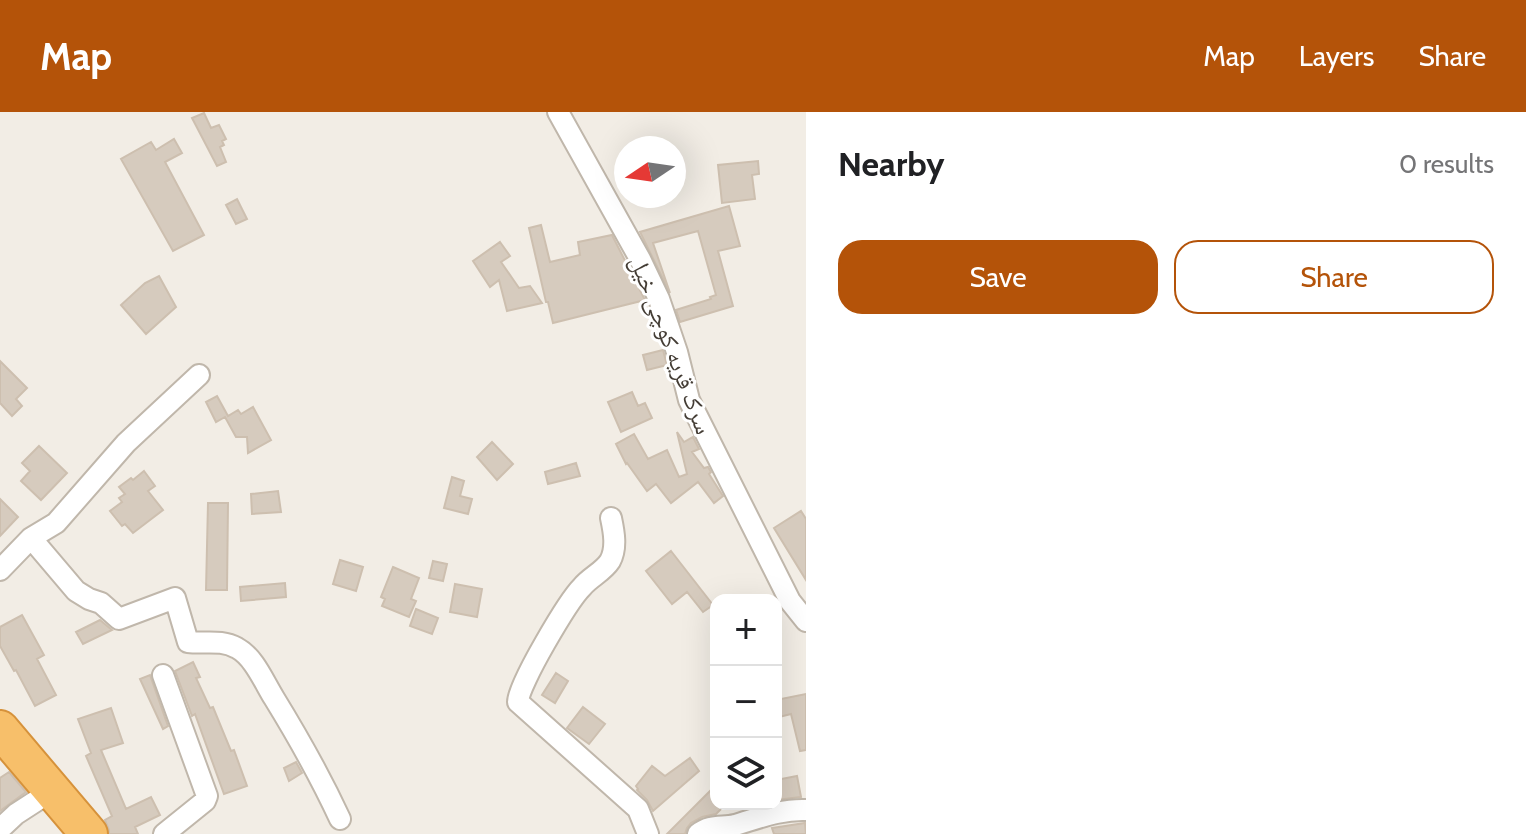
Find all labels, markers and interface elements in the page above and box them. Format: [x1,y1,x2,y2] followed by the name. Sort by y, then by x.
[40,33,112,80] text: Map
[1203,39,1255,73] text: Map
[1299,39,1374,73] text: Layers
[1418,39,1486,73] text: Share
[614,136,686,208] north arrow
[838,143,945,185] text: Nearby
[1399,148,1494,180] text: 0 results
[838,240,1158,314] button: Save
[1174,240,1494,314] button: Share
[624,251,719,438] street label: سرک قریه کوچی خیل
[710,594,782,810] map controls
[710,594,782,666] button: +
[710,666,782,738] button: −
[710,738,782,810] button: layers

